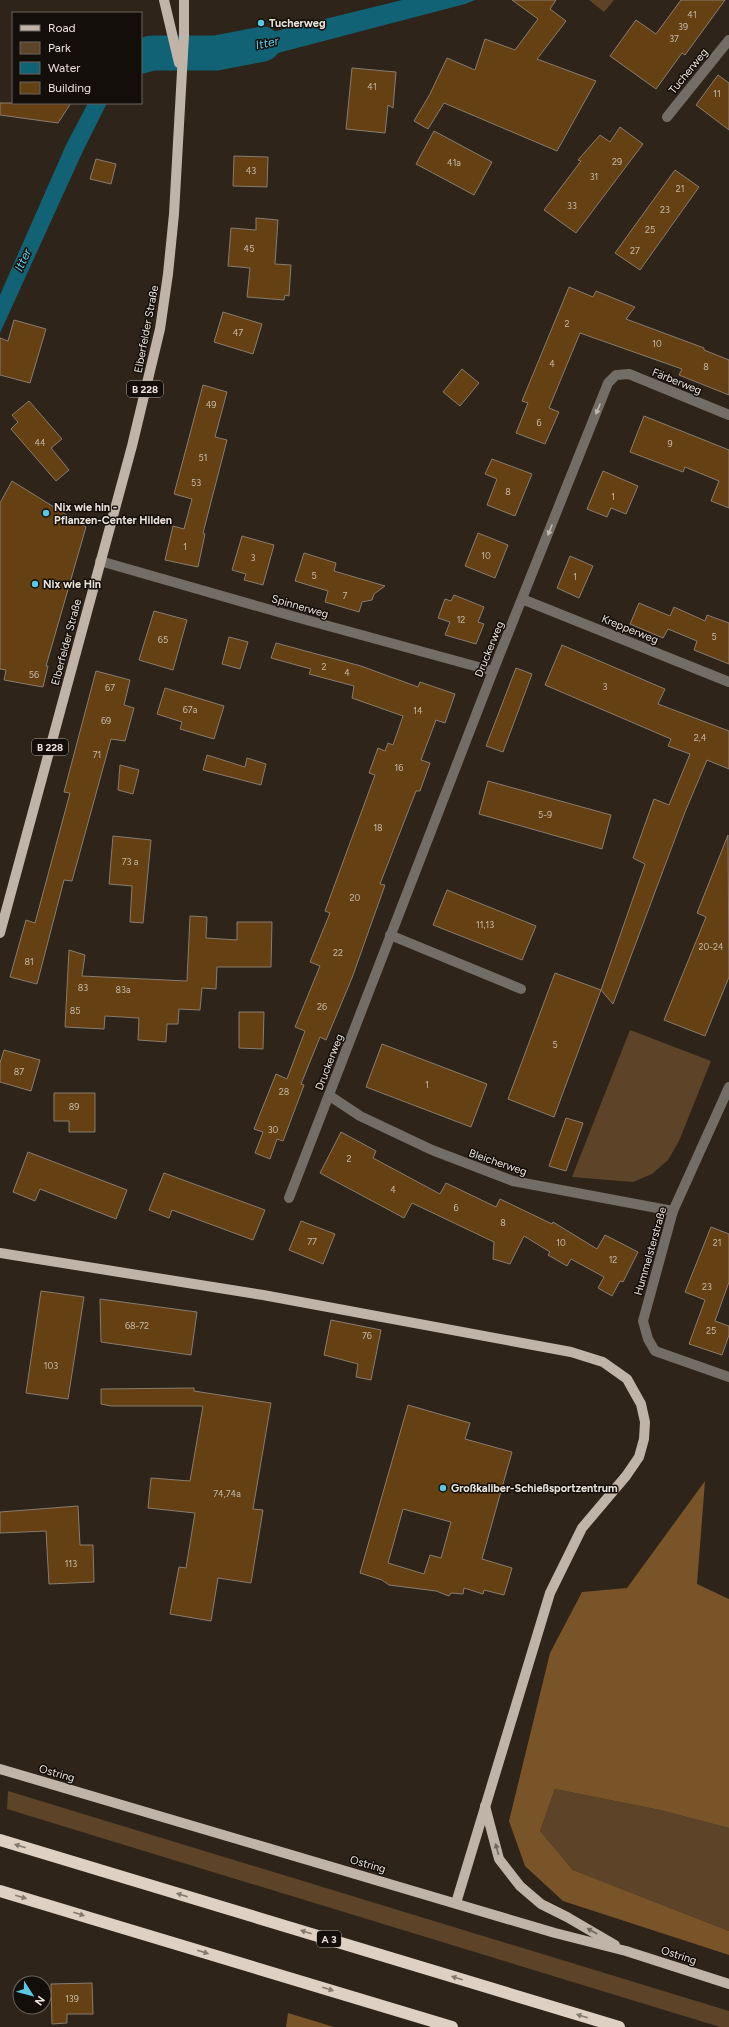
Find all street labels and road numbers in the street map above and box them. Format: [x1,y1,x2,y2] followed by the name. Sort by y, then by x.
[666,46,711,97] street label: Tucherweg
[132,284,161,374] street label: Elberfelder Straße
[650,366,704,397] street label: Färberweg
[127,381,163,397] road number: B 228
[270,592,330,621] street label: Spinnerweg
[49,598,84,687] street label: Elberfelder Straße
[600,612,660,647] street label: Krepperweg
[472,619,507,679] street label: Druckerweg
[32,739,68,755] road number: B 228
[313,1032,346,1092] street label: Druckerweg
[467,1146,529,1178] street label: Bleicherweg
[632,1205,669,1297] street label: Hummelsterstraße
[37,1762,76,1785] street label: Ostring
[348,1853,387,1876] street label: Ostring
[317,1931,341,1947] road number: A 3
[659,1944,698,1967] street label: Ostring

